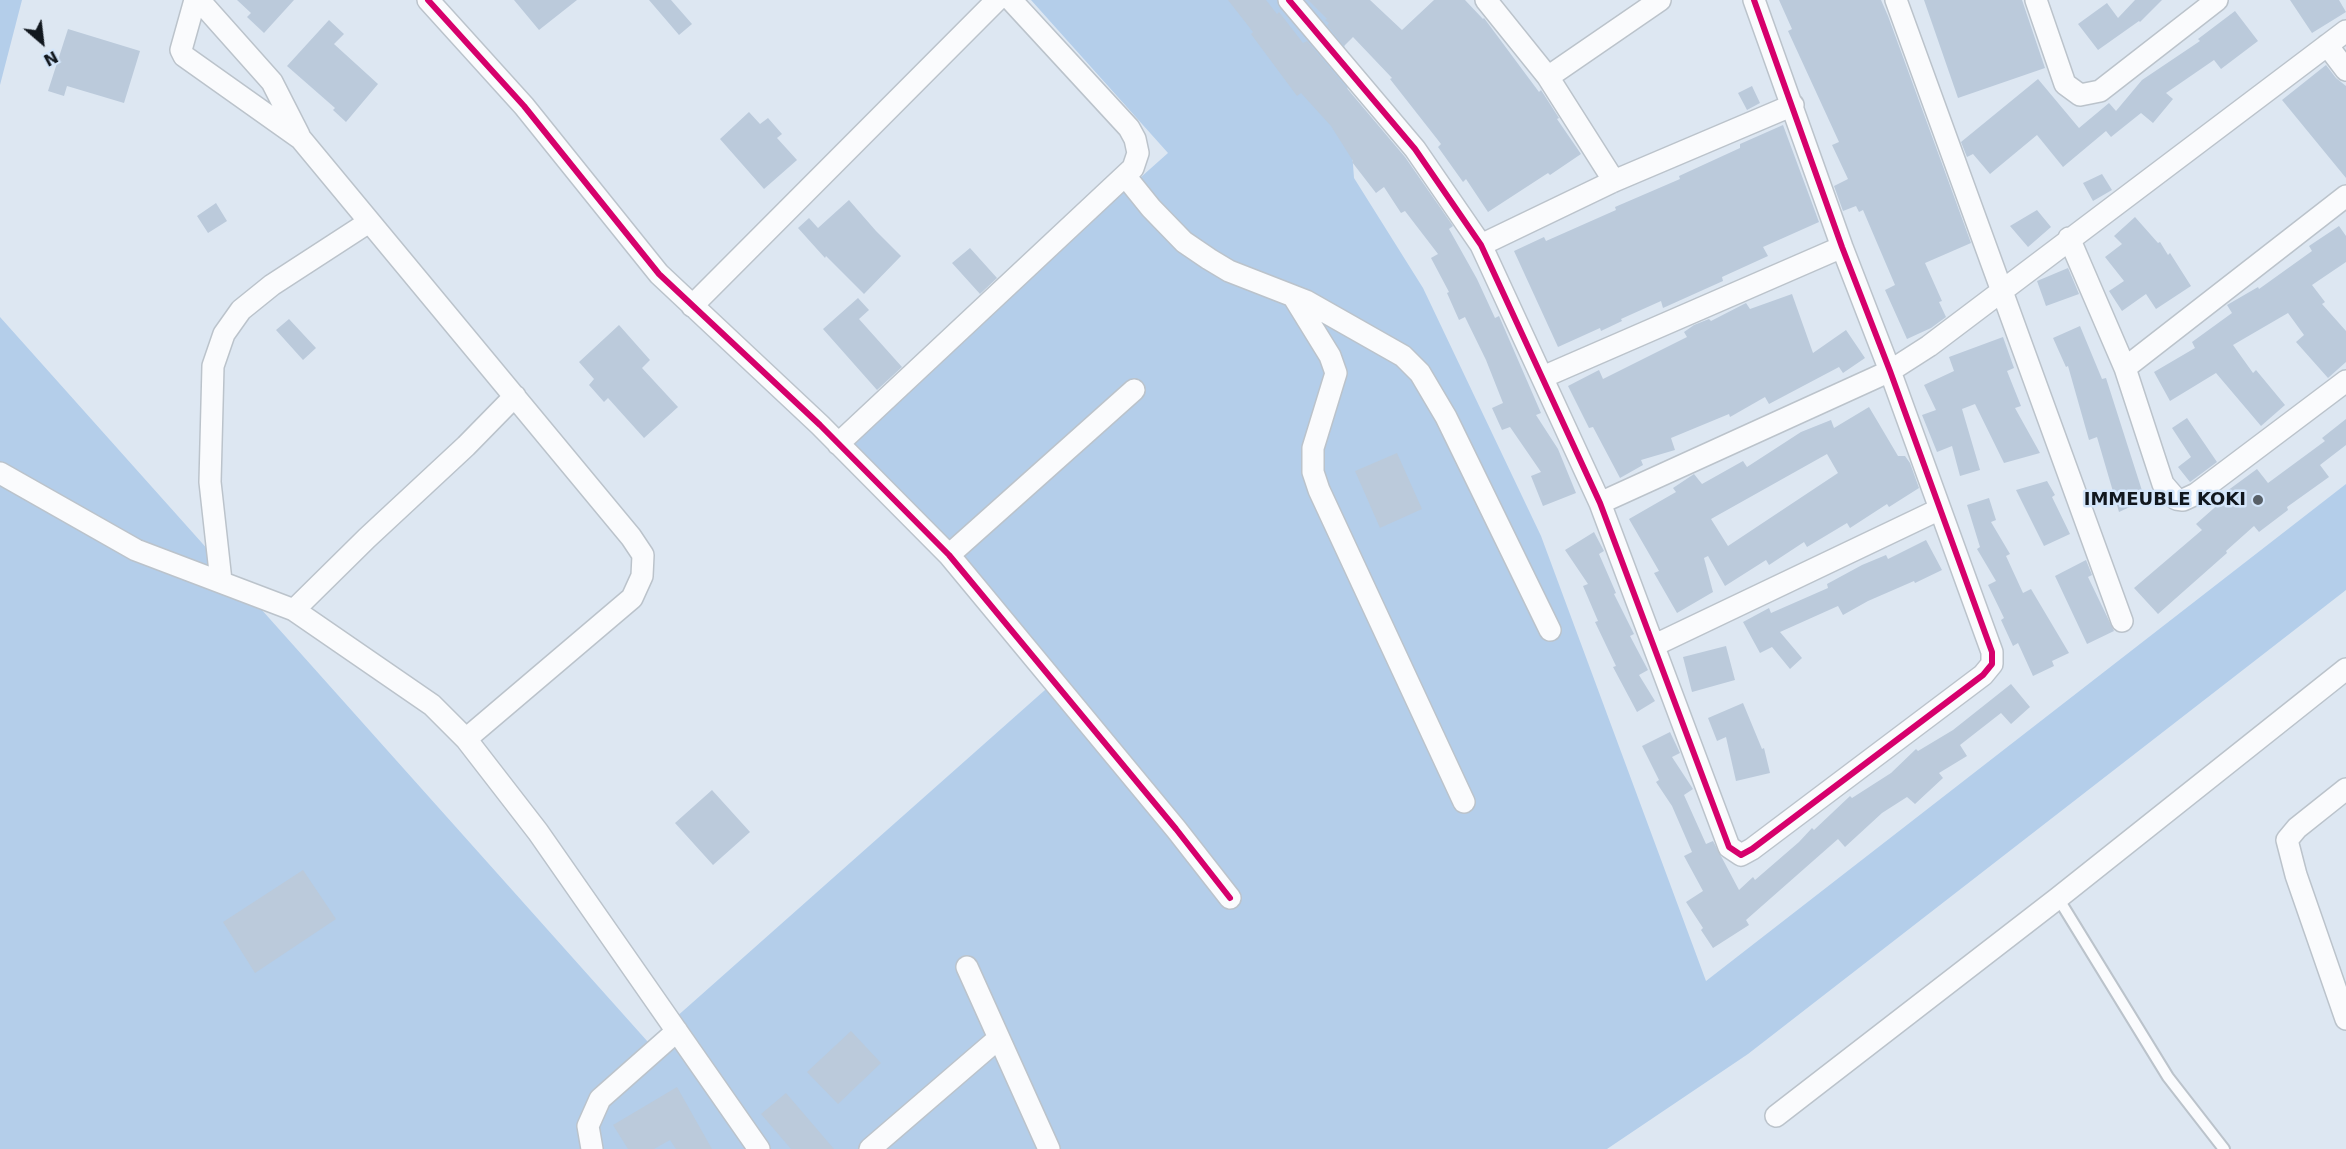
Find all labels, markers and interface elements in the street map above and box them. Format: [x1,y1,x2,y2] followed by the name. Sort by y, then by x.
[12,12,72,72] north arrow
[40,47,61,70] text: N
[2084,489,2246,511] place label: IMMEUBLE KOKI
[2251,493,2265,507] marker: IMMEUBLE KOKI

